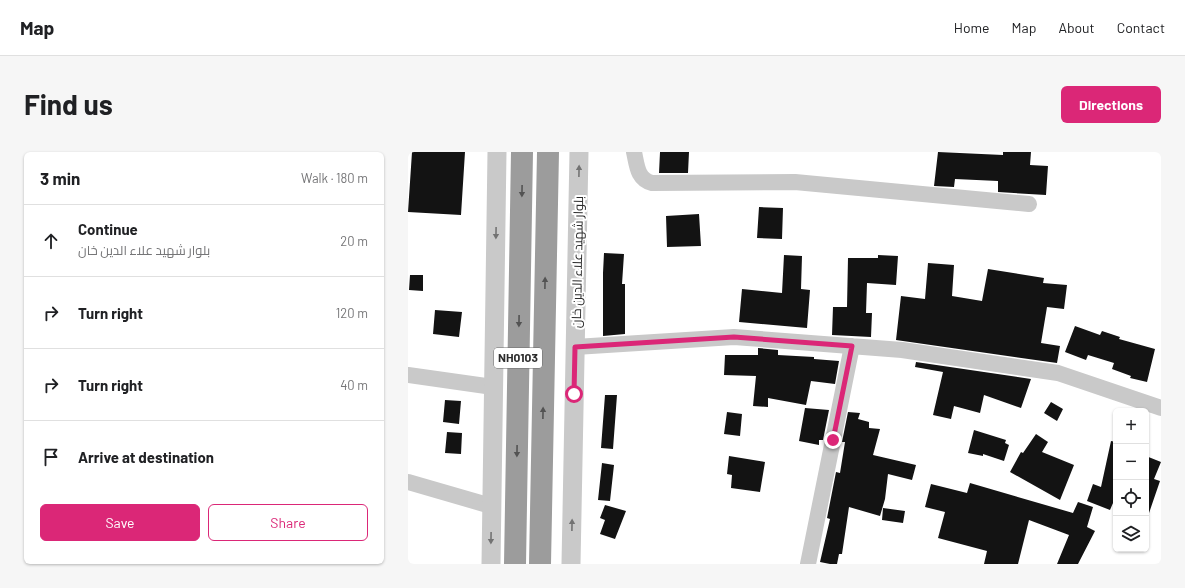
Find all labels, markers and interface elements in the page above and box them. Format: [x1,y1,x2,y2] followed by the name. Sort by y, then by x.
[20,16,54,39] text: Map
[954,19,990,36] text: Home
[1012,19,1036,36] text: Map
[1058,19,1095,36] text: About
[1117,19,1165,36] text: Contact
[1061,86,1161,123] button: Directions
[24,87,113,121] text: Find us
[576,164,582,177] one-way arrow
[40,168,80,188] text: 3 min
[301,170,368,186] text: Walk · 180 m
[518,185,525,197] one-way arrow
[568,196,586,328] street label: بلوار شهید علاء الدین خان
[78,220,138,238] text: Continue
[493,227,499,240] one-way arrow
[40,230,62,252] icon: ahead
[340,233,368,249] text: 20 m
[78,242,210,258] text: بلوار شهید علاء الدین خان
[542,276,548,289] one-way arrow
[40,302,62,324] icon: right
[78,304,143,322] text: Turn right
[336,305,368,321] text: 120 m
[516,315,522,328] one-way arrow
[494,348,542,368] road number: NH0103
[40,374,62,396] icon: right
[78,376,143,394] text: Turn right
[340,377,368,393] text: 40 m
[565,385,583,403] route start
[540,406,546,419] one-way arrow
[1113,408,1149,552] map controls
[1113,408,1149,444] button: +
[824,431,842,449] route end
[1113,444,1149,480] button: −
[513,445,520,457] one-way arrow
[40,446,62,468] icon: arrive
[78,448,214,466] text: Arrive at destination
[1113,480,1149,516] button: locate
[40,504,200,541] button: Save
[208,504,368,541] button: Share
[1113,516,1149,552] button: layers
[569,518,575,531] one-way arrow
[488,532,494,545] one-way arrow

